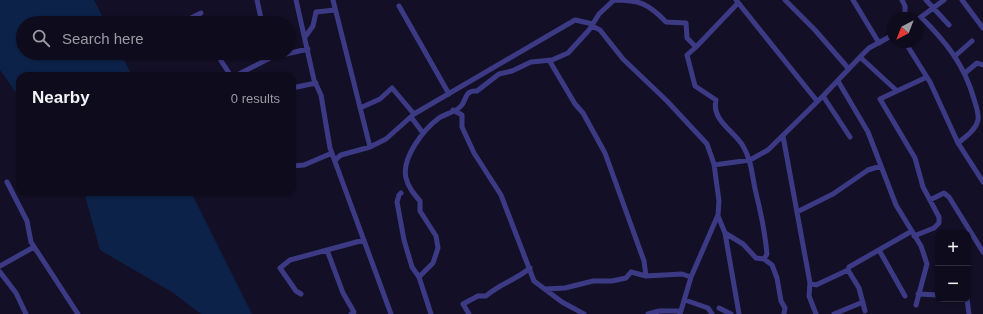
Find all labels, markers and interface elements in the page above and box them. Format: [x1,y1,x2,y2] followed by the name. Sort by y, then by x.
[887,12,923,48] north arrow
[16,16,296,60] search box
[30,27,52,49] icon: search
[62,30,144,47] text: Search here
[32,88,90,107] text: Nearby
[231,91,280,106] text: 0 results
[935,230,971,302] map controls
[935,230,971,266] button: +
[935,266,971,302] button: −

